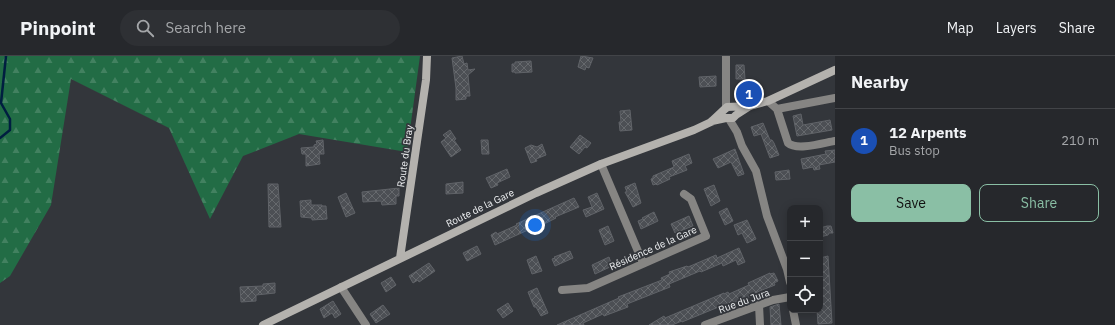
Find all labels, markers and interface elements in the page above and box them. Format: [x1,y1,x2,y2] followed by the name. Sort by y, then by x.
[120,10,400,46] search box
[20,16,96,40] text: Pinpoint
[134,17,156,39] icon: search
[166,18,246,37] text: Search here
[947,19,974,37] text: Map
[996,19,1037,37] text: Layers
[1059,19,1095,37] text: Share
[851,71,909,93] text: Nearby
[736,79,762,109] pin: 1
[889,123,967,142] text: 12 Arpents
[394,124,416,188] street label: Route du Bray
[860,132,868,149] text: 1
[1061,132,1099,149] text: 210 m
[889,142,940,159] text: Bus stop
[851,184,971,222] button: Save
[979,184,1099,222] button: Share
[444,186,517,230] street label: Route de la Gare
[787,205,823,313] map controls
[787,205,823,241] button: +
[525,215,545,235] your location
[607,223,699,273] street label: Résidence de la Gare
[787,241,823,277] button: −
[787,277,823,313] button: locate
[717,286,772,316] street label: Rue du Jura

